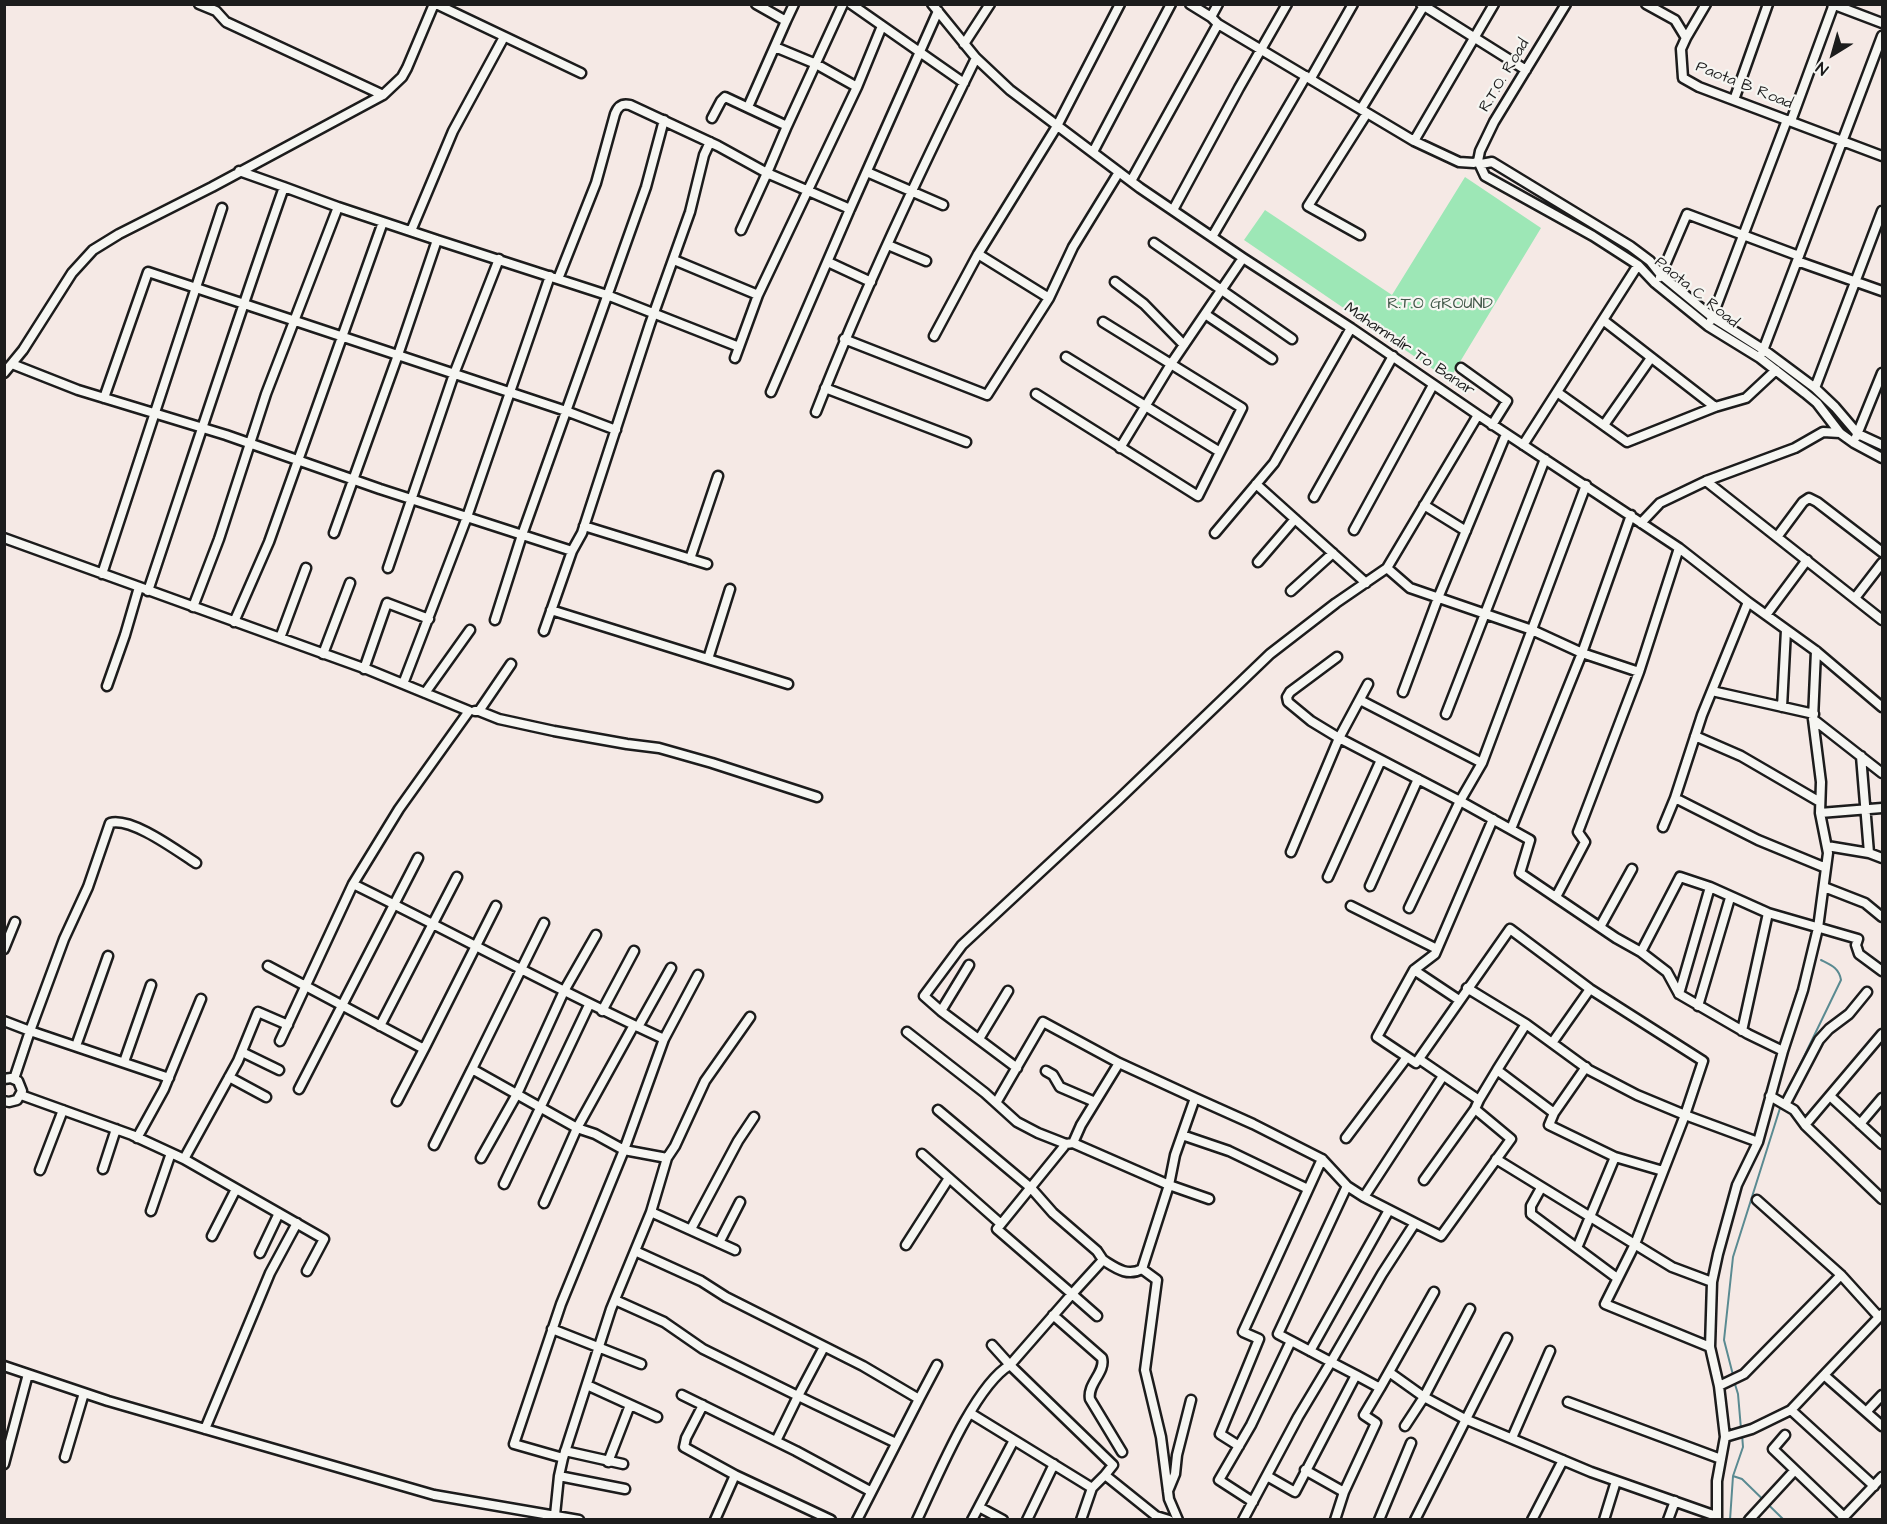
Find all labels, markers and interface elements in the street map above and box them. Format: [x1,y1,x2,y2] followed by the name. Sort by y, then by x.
[1803,24,1863,84] north arrow
[1476,36,1534,116] street label: R.T.O. Road
[1812,57,1833,80] text: N
[1693,58,1795,114] street label: Paota B Road
[1650,253,1742,333] street label: Paota C Road
[1387,295,1493,315] park label: R.T.O GROUND
[1340,299,1478,401] street label: Mahamndir To Banar

